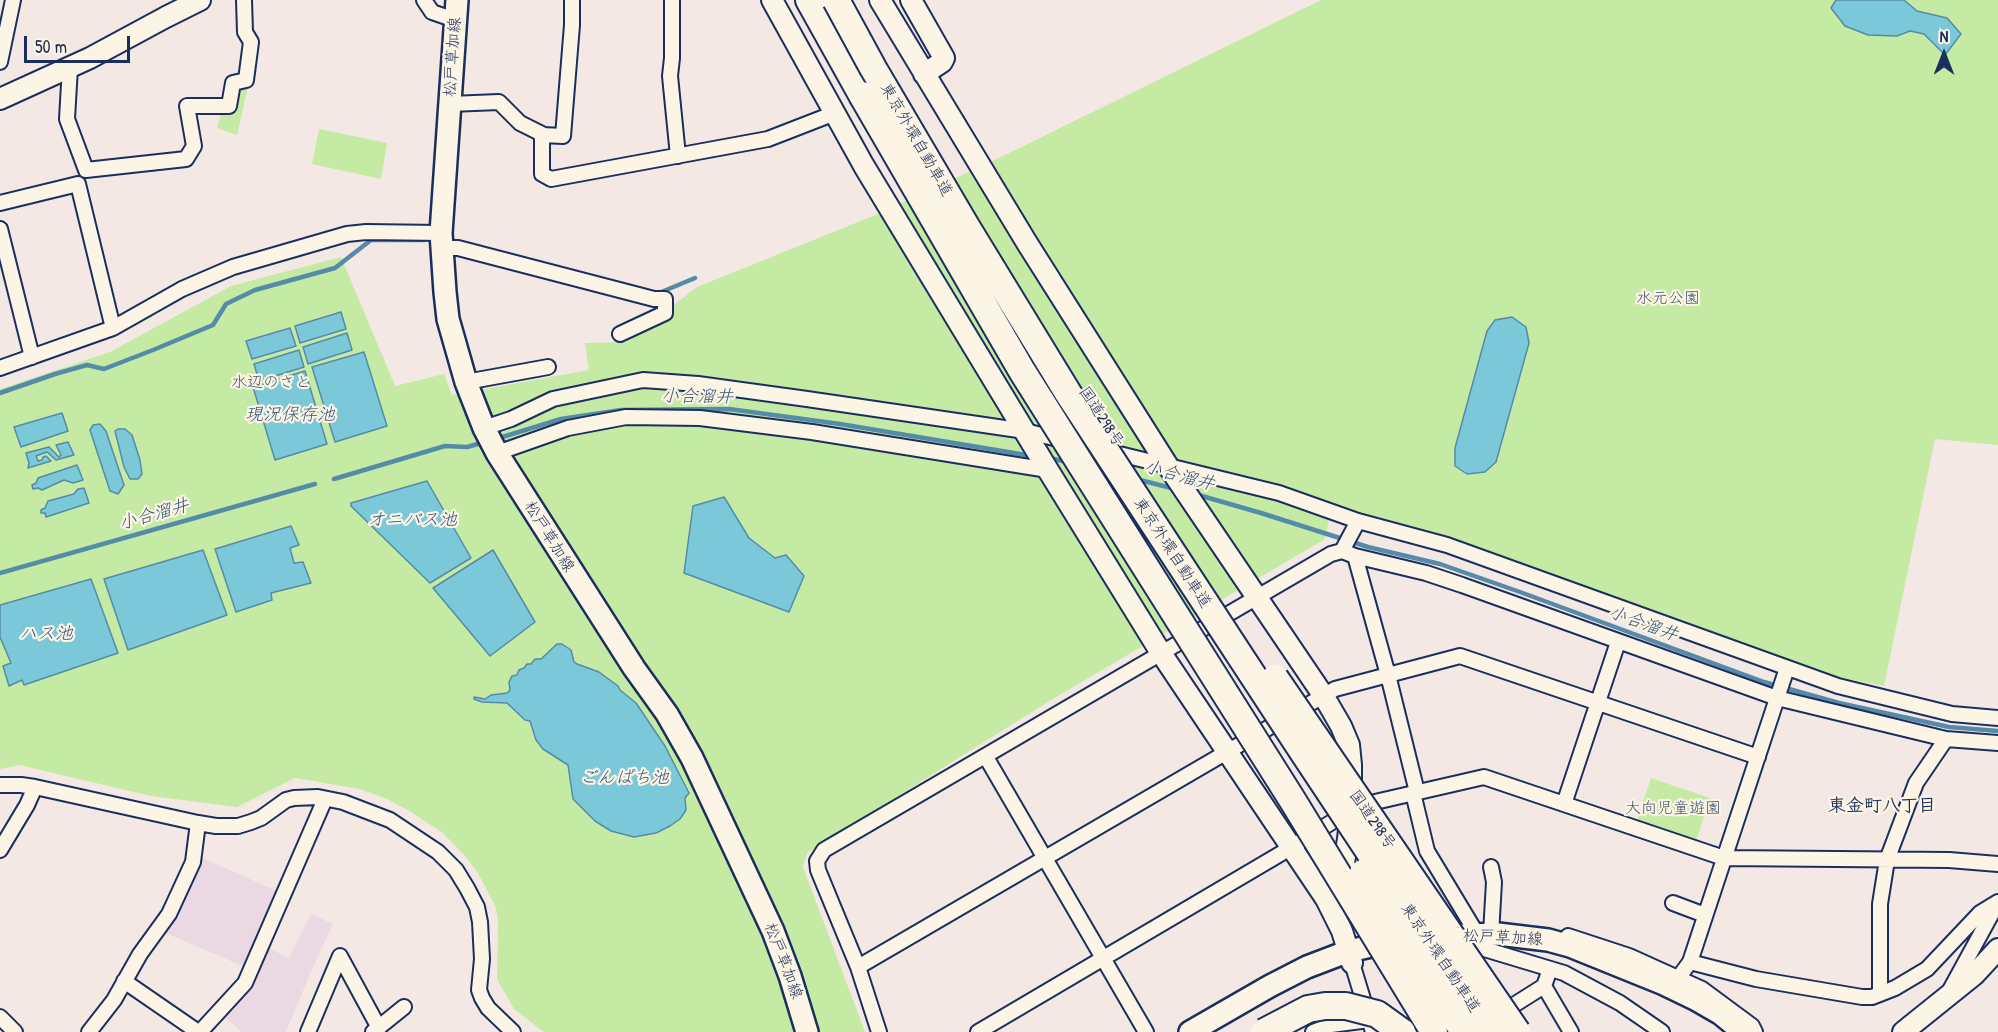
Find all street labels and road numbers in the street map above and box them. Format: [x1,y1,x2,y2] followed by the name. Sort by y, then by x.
[441,16,465,98] street label: 松戸草加線
[876,80,956,200] street label: 東京外環自動車道
[1074,383,1128,451] street label: 国道298号
[1129,494,1215,612] street label: 東京外環自動車道
[520,498,578,576] street label: 松戸草加線
[1345,787,1399,853] street label: 国道298号
[1396,900,1484,1016] street label: 東京外環自動車道
[760,920,806,1002] street label: 松戸草加線
[1463,926,1543,950] street label: 松戸草加線

